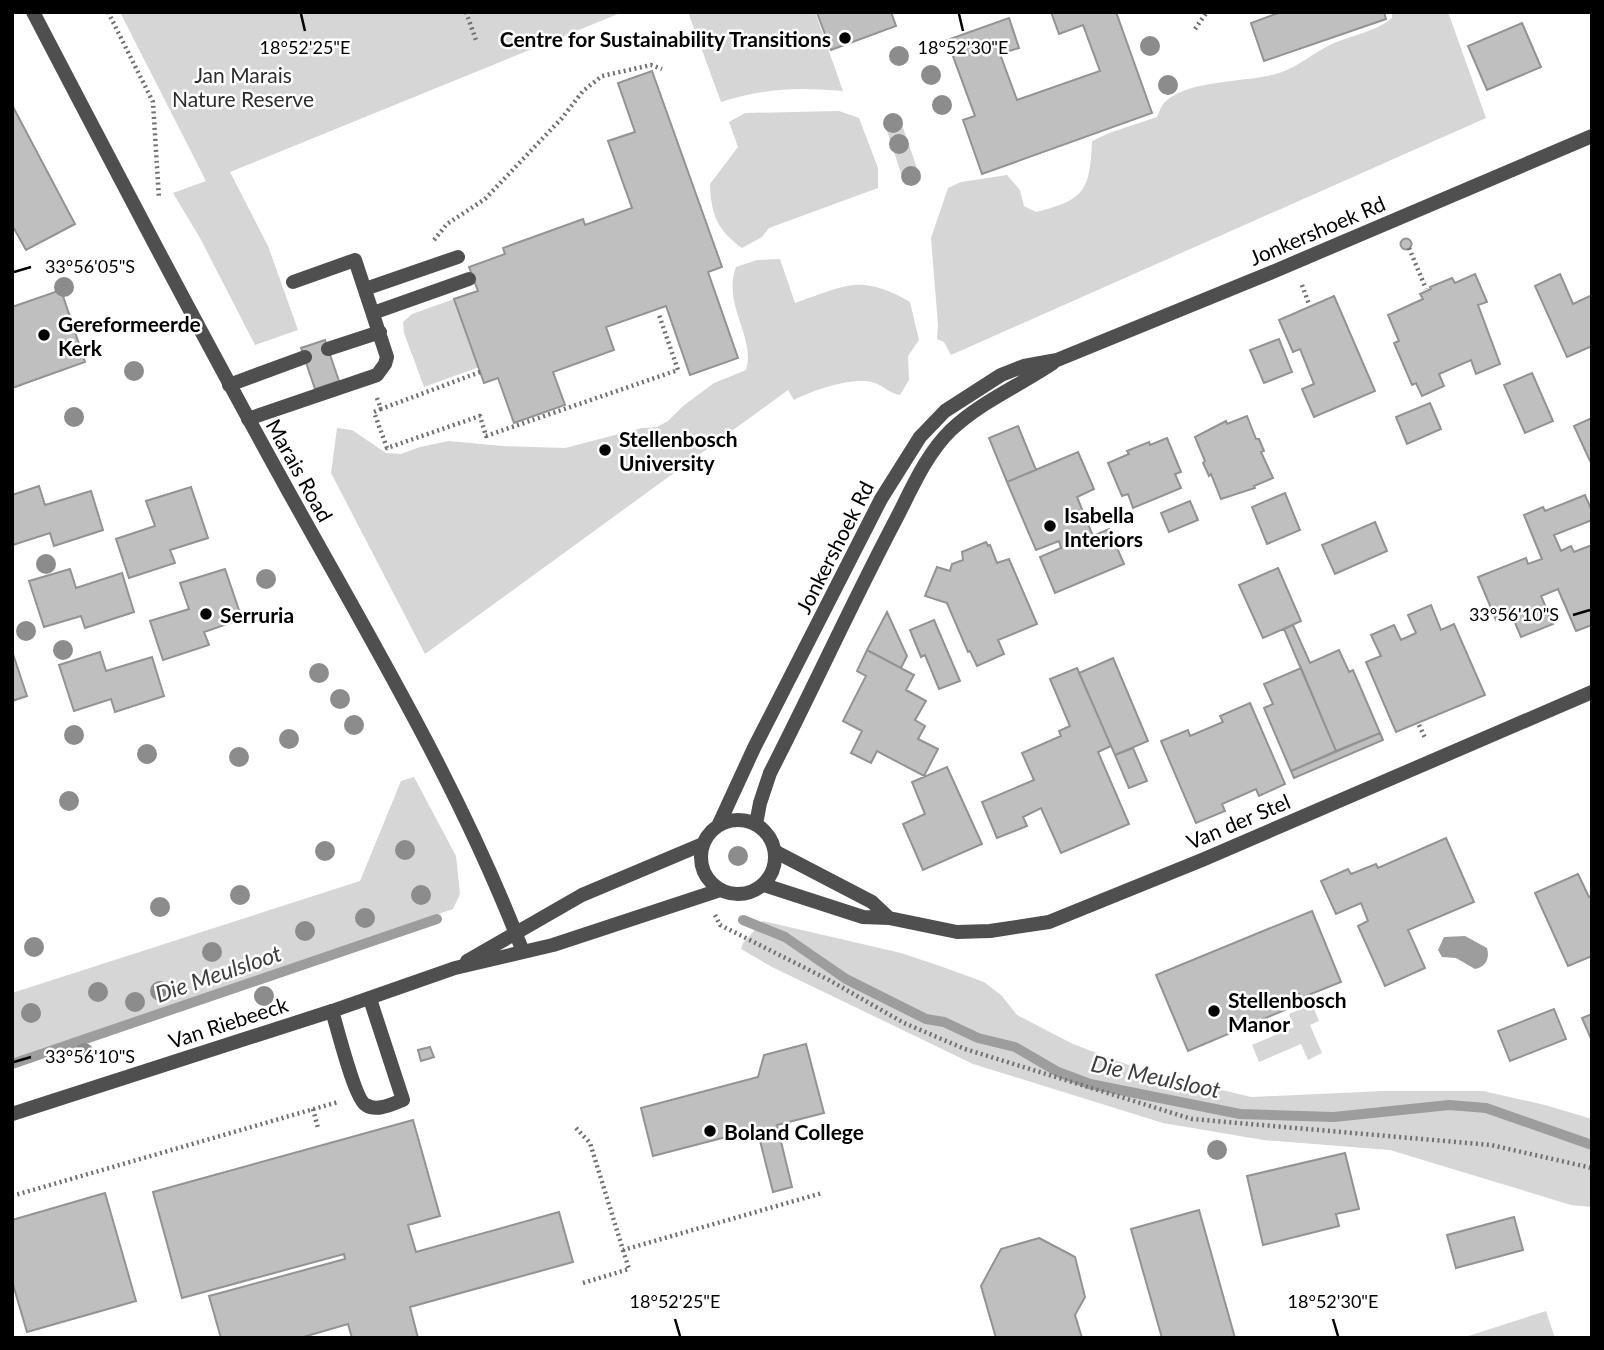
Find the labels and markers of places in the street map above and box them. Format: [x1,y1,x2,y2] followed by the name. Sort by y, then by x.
[500,26,831,51] place label: Centre for Sustainability Transitions
[837,30,853,46] marker: Centre for Sustainability Transitions
[58,311,201,360] place label: Gereformeerde Kerk
[36,327,52,343] marker: Gereformeerde Kerk
[619,426,738,475] place label: Stellenbosch University
[597,442,613,458] marker: Stellenbosch University
[1064,502,1143,551] place label: Isabella Interiors
[1042,518,1058,534] marker: Isabella Interiors
[220,602,294,627] place label: Serruria
[198,606,214,622] marker: Serruria
[1228,987,1347,1036] place label: Stellenbosch Manor
[1206,1003,1222,1019] marker: Stellenbosch Manor
[724,1119,864,1144] place label: Boland College
[702,1123,718,1139] marker: Boland College

